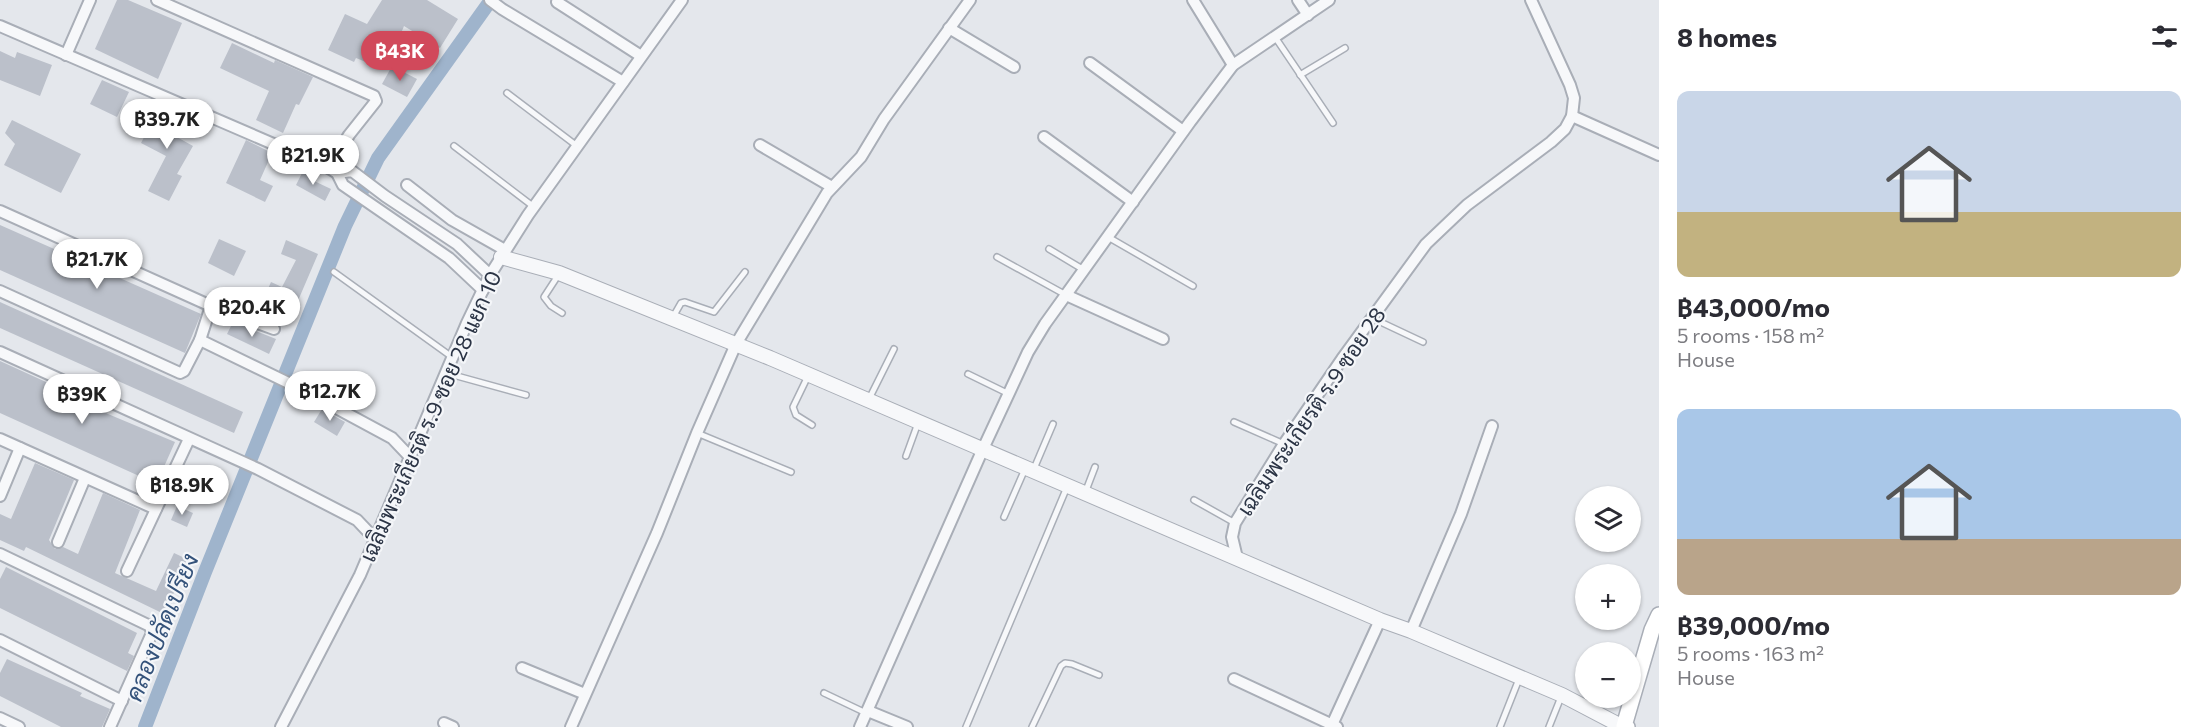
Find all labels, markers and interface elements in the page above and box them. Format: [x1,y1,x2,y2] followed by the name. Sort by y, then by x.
[2148,20,2181,53] icon: filters
[1677,21,1777,52] text: 8 homes
[364,31,436,82] pin: ฿43K
[375,38,425,62] text: ฿43K
[118,99,216,150] pin: ฿39.7K
[134,106,200,130] text: ฿39.7K
[1875,130,1983,238] icon: home
[264,135,362,186] pin: ฿21.9K
[281,142,345,166] text: ฿21.9K
[48,239,146,290] pin: ฿21.7K
[66,246,128,270] text: ฿21.7K
[353,266,507,566] street label: เฉลิมพระเกียรติ ร.9 ซอย 28 แยก 10
[203,287,301,338] pin: ฿20.4K
[1677,291,1830,322] text: ฿43,000/mo
[218,294,286,318] text: ฿20.4K
[1231,301,1391,521] street label: เฉลิมพระเกียรติ ร.9 ซอย 28
[1677,323,1824,347] text: 5 rooms · 158 m²
[1677,347,1735,371] text: House
[281,371,379,422] pin: ฿12.7K
[46,374,118,425] pin: ฿39K
[299,378,361,402] text: ฿12.7K
[57,381,107,405] text: ฿39K
[1875,448,1983,556] icon: home
[133,465,231,516] pin: ฿18.9K
[150,472,214,496] text: ฿18.9K
[1575,486,1641,708] map controls
[1575,486,1641,552] button: layers
[118,549,204,705] water label: คลองปลัดเปรียง
[1575,564,1641,630] button: +
[1677,609,1830,640] text: ฿39,000/mo
[1677,641,1824,665] text: 5 rooms · 163 m²
[1575,642,1641,708] button: −
[1677,665,1735,689] text: House

